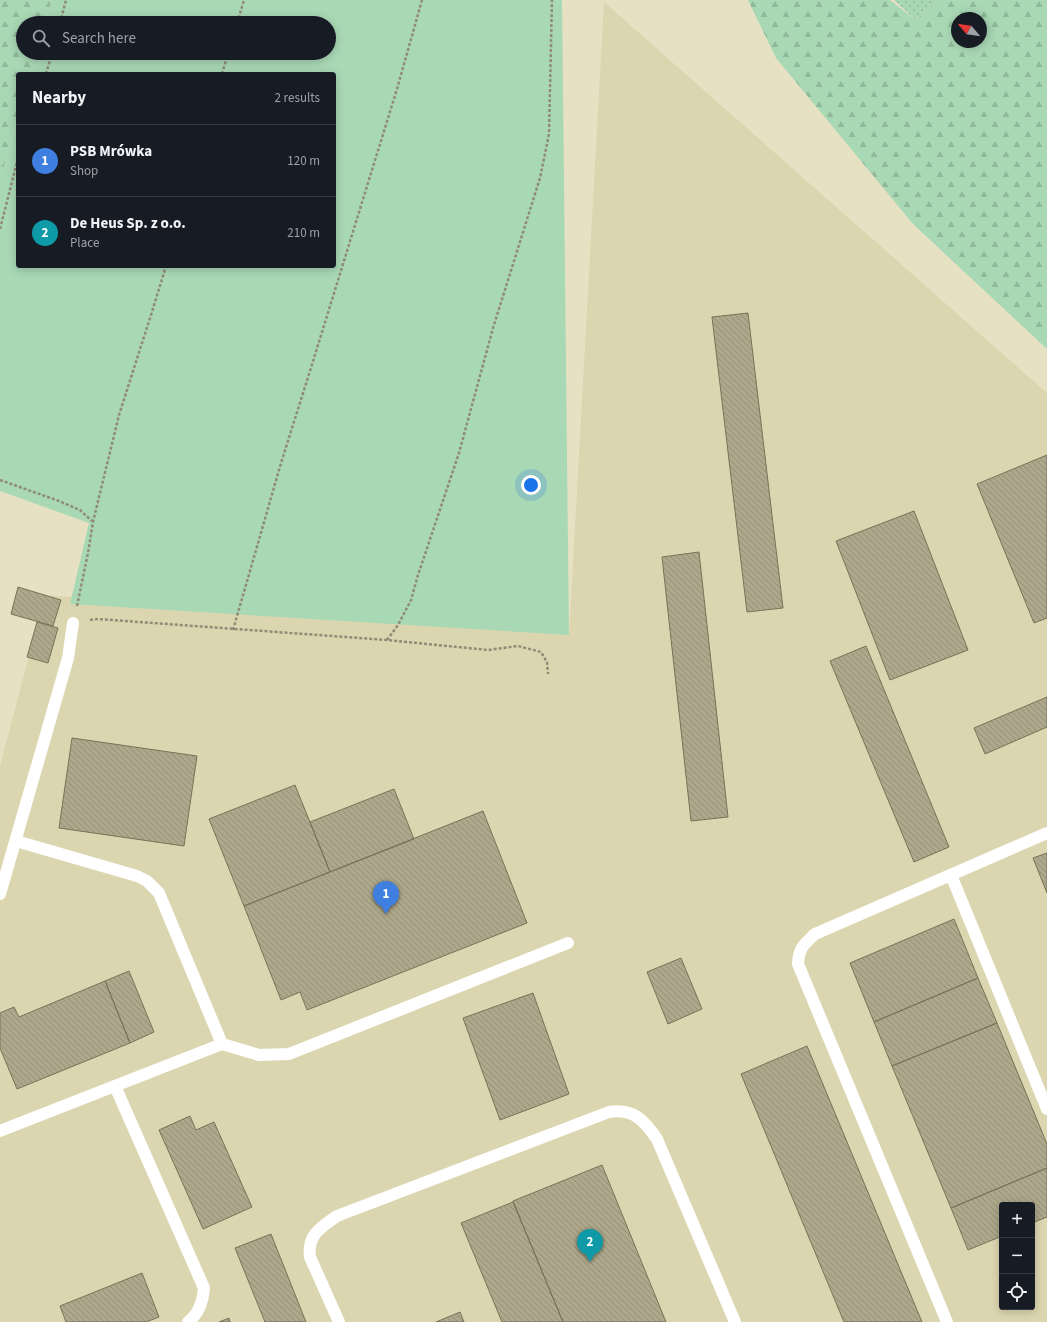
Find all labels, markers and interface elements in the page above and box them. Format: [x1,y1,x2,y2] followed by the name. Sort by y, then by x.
[951,12,987,48] north arrow
[16,16,336,60] search box
[30,27,52,49] icon: search
[62,28,136,49] text: Search here
[32,86,86,110] text: Nearby
[275,89,320,107] text: 2 results
[70,141,152,162] text: PSB Mrówka
[42,152,48,170] text: 1
[287,152,320,170] text: 120 m
[70,162,98,180] text: Shop
[70,213,186,234] text: De Heus Sp. z o.o.
[42,224,48,242] text: 2
[287,224,320,242] text: 210 m
[70,234,99,252] text: Place
[521,475,541,495] your location
[373,881,399,914] pin: 1
[999,1202,1035,1310] map controls
[999,1202,1035,1238] button: +
[577,1229,603,1262] pin: 2
[999,1238,1035,1274] button: −
[999,1274,1035,1310] button: locate

